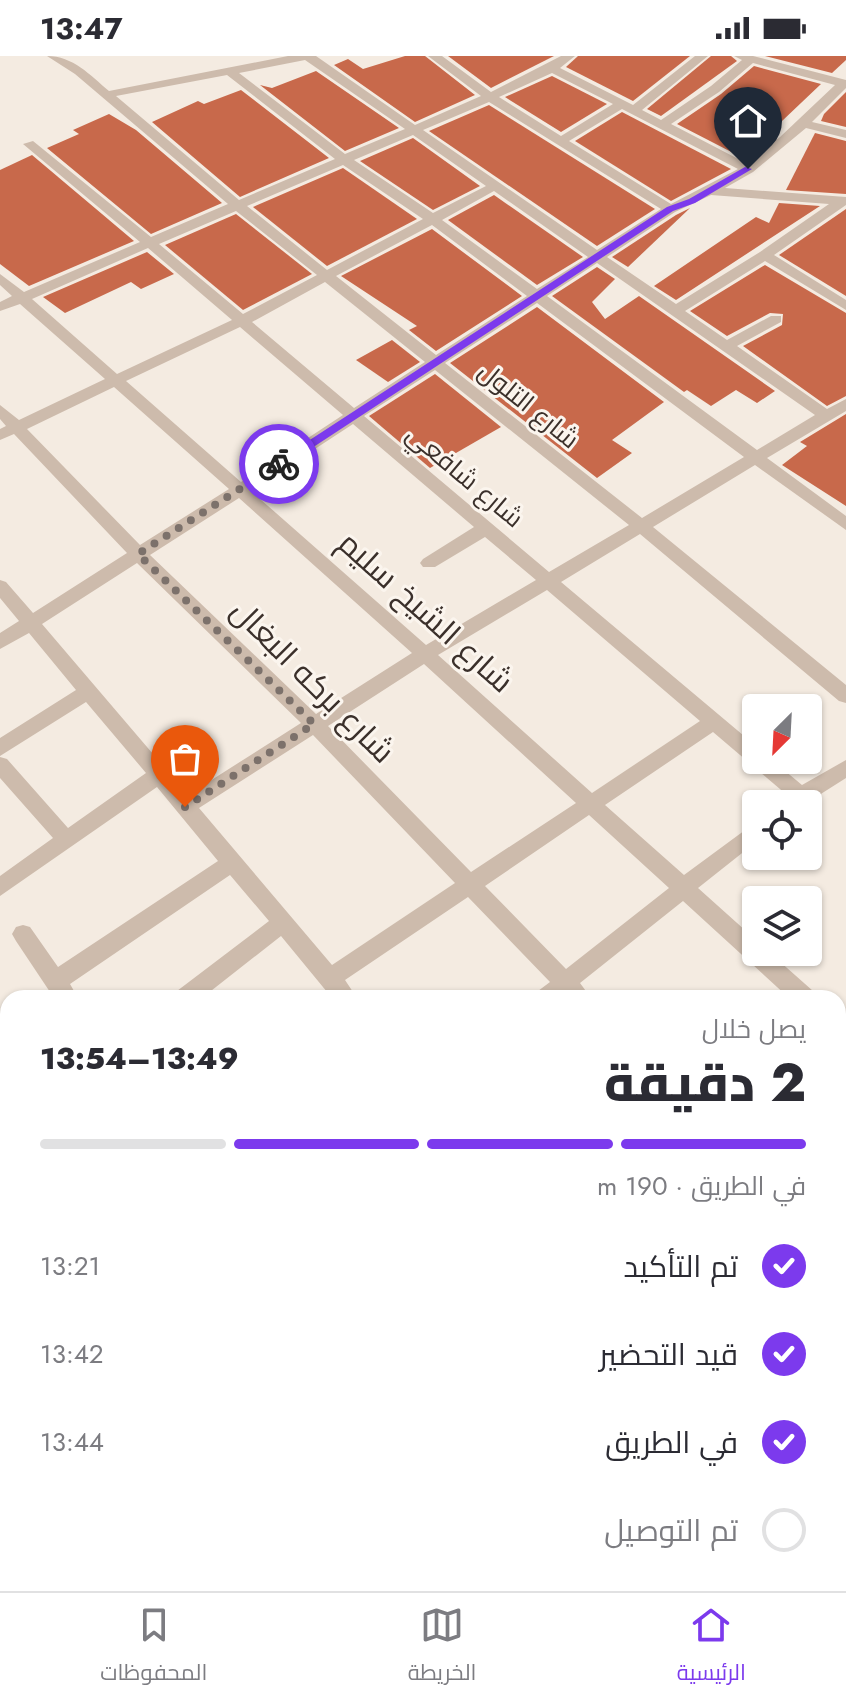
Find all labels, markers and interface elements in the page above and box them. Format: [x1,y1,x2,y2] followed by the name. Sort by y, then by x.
[40,7,123,50] text: 13:47
[714,87,782,169] pin
[726,99,770,143] icon: home
[470,352,588,458] street label: شارع التلول
[397,416,532,538] street label: شارع شافعي
[239,424,319,504] courier
[257,442,301,486] icon: bike
[328,520,524,704] street label: شارع الشيخ سليم
[220,588,406,774] street label: شارع بركه البغال
[742,694,822,774] north arrow
[742,694,822,966] map controls
[151,725,219,807] pin
[163,737,207,781] icon: bag
[742,790,822,870] button: locate
[742,886,822,966] button: layers
[702,1010,806,1048] text: يصل خلال
[40,1037,239,1080] text: 13:49–13:54
[604,1045,806,1121] text: 2 دقيقة
[597,1167,806,1205] text: في الطريق · 190 m
[762,1244,806,1288] icon: check
[624,1245,738,1288] text: تم التأكيد
[40,1247,100,1285] text: 13:21
[762,1332,806,1376] icon: check
[599,1333,738,1376] text: قيد التحضير
[40,1335,104,1373] text: 13:42
[762,1420,806,1464] icon: check
[605,1421,738,1464] text: في الطريق
[40,1423,104,1461] text: 13:44
[604,1509,738,1552] text: تم التوصيل
[100,1603,207,1693] tab: المحفوظات
[408,1603,476,1693] tab: الخريطة
[677,1603,746,1693] tab: الرئيسية

